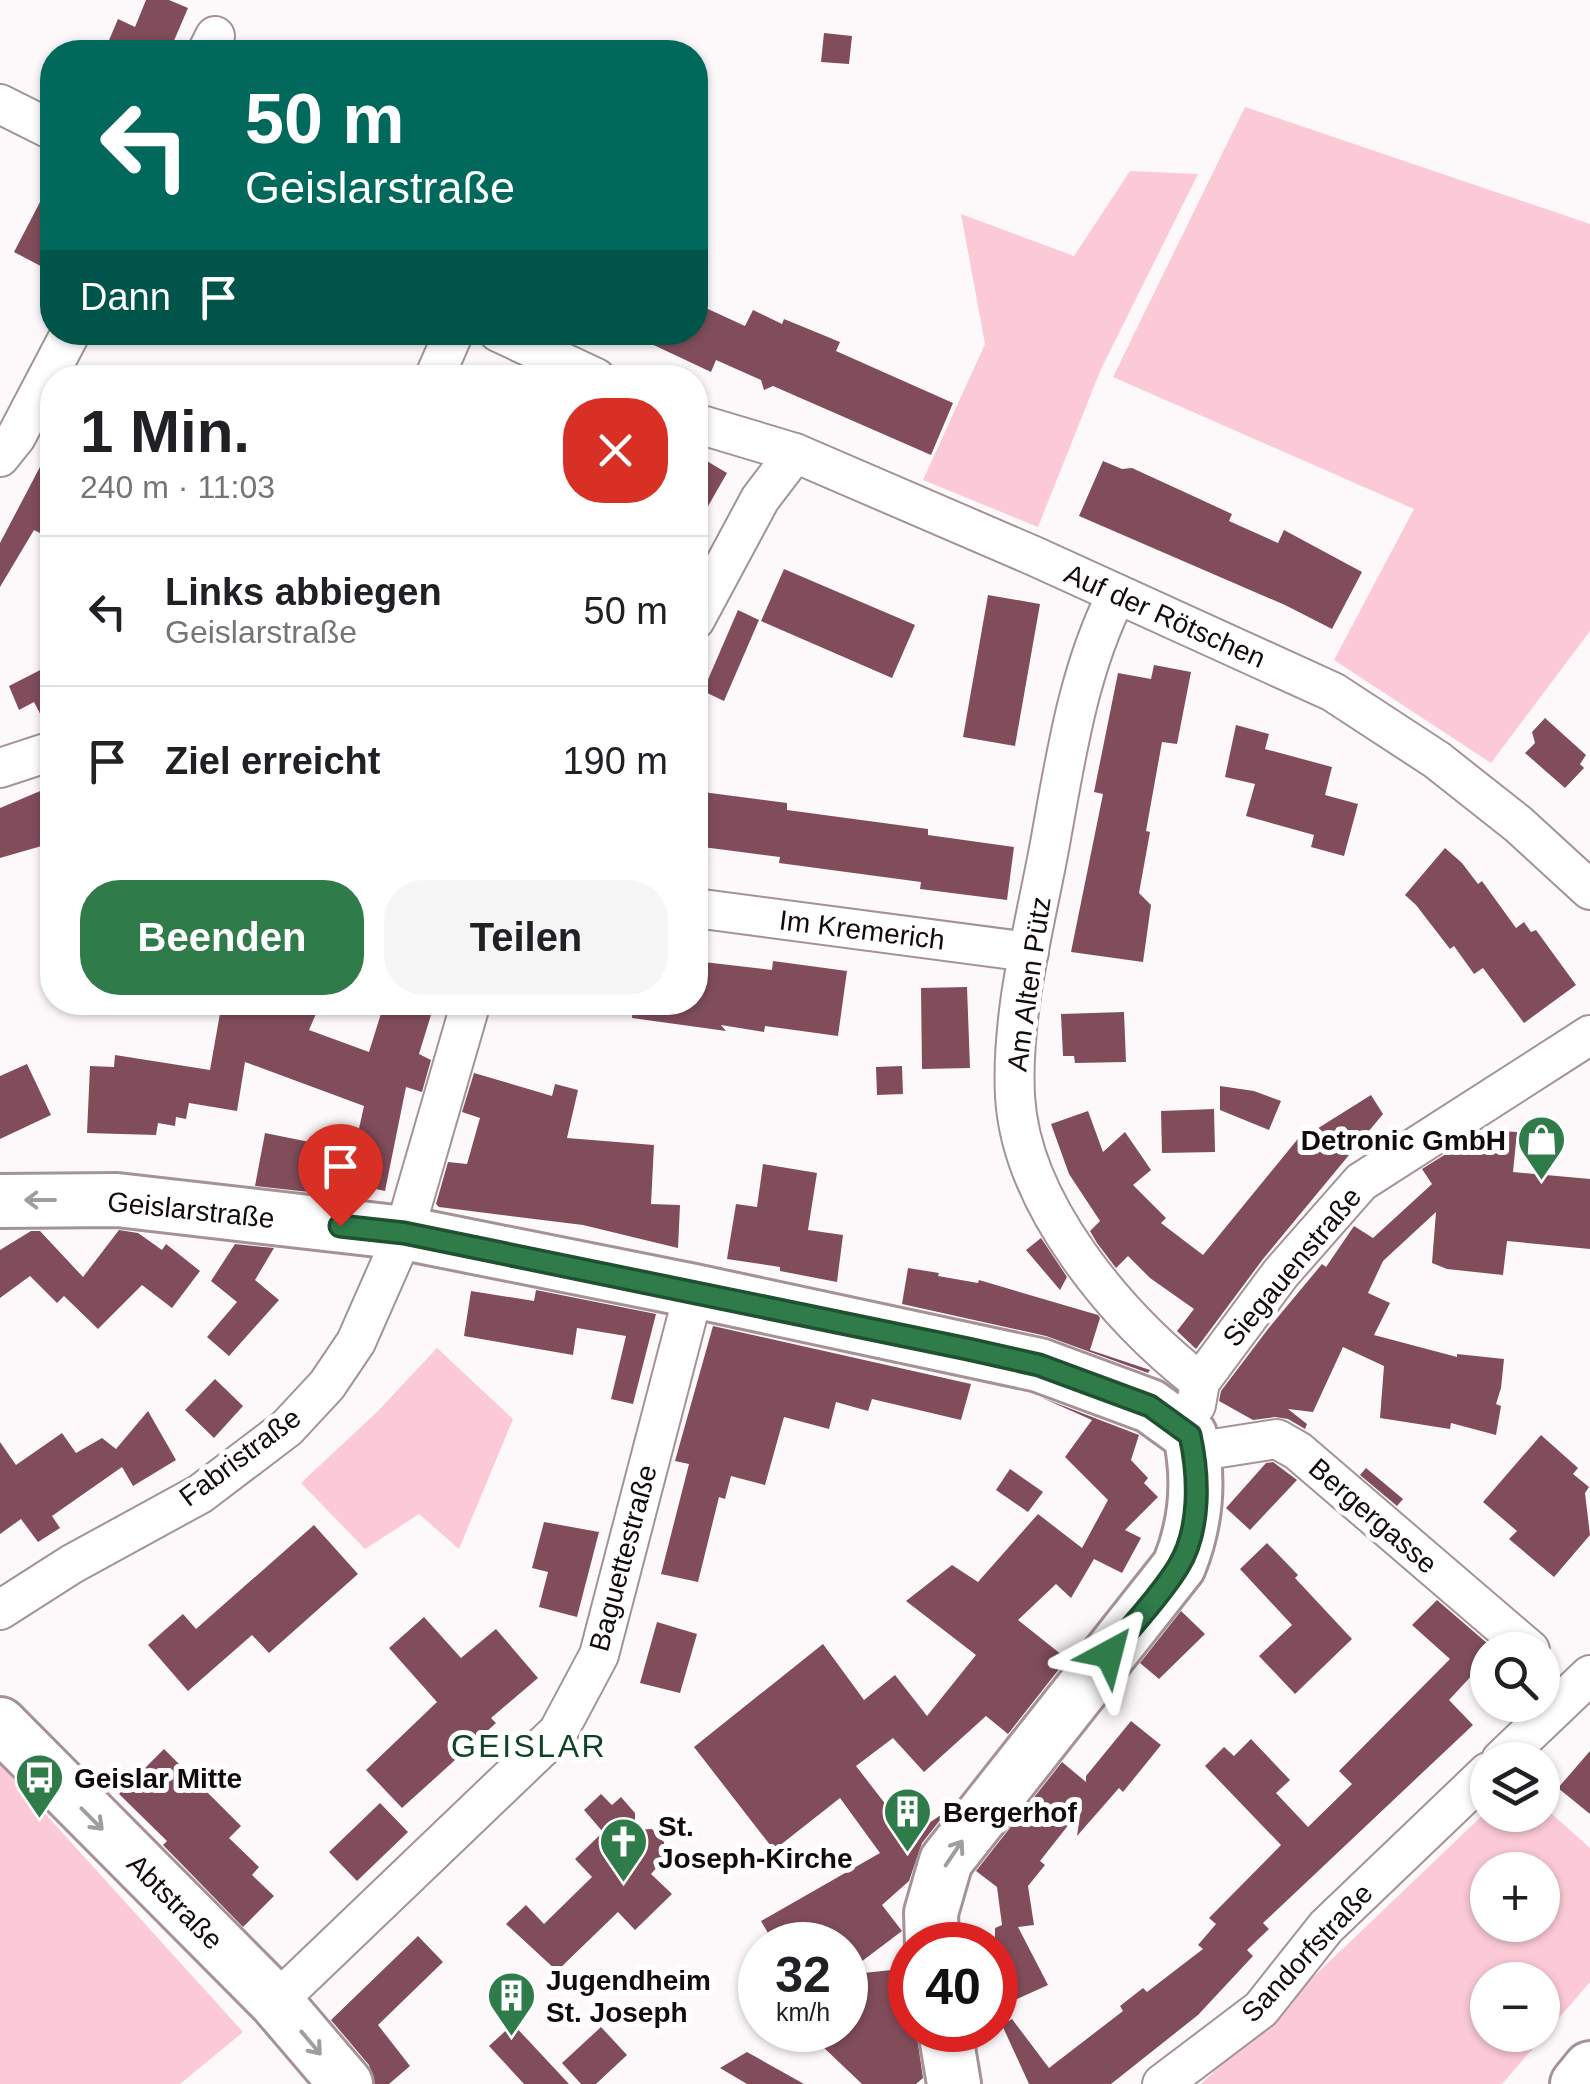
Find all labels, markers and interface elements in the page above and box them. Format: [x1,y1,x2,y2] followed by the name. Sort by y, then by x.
[80,80,210,210] icon: left
[245,80,405,158] text: 50 m
[245,162,515,213] text: Geislarstraße
[191,270,246,325] icon: arrive
[80,276,171,318] text: Dann
[80,398,250,465] text: 1 Min.
[563,398,668,503] button: close
[80,469,275,505] text: 240 m · 11:03
[1060,558,1270,674] street label: Auf der Rötschen
[165,571,442,613] text: Links abbiegen
[80,584,135,639] icon: left
[584,590,668,632] text: 50 m
[165,614,357,650] text: Geislarstraße
[80,734,135,789] icon: arrive
[165,740,380,782] text: Ziel erreicht
[562,740,668,782] text: 190 m
[80,880,364,995] button: Beenden
[384,880,668,995] button: Teilen
[1001,895,1057,1073] street label: Am Alten Pütz
[777,904,947,956] street label: Im Kremerich
[1515,1114,1567,1182] shop icon: Detronic GmbH
[298,1124,383,1227] pin
[1301,1125,1506,1156] place label: Detronic GmbH
[313,1139,368,1194] icon: arrive
[1217,1181,1367,1353] street label: Siegauenstraße
[106,1186,276,1234] street label: Geislarstraße
[25,1190,58,1210] one-way arrow
[174,1402,306,1512] street label: Fabristraße
[1303,1452,1443,1580] street label: Bergergasse
[583,1462,663,1654] street label: Baguettestraße
[1057,1602,1161,1706] position arrow
[1470,1632,1560,2052] map controls
[1470,1632,1560,1722] button: search
[451,1728,607,1764] district label: GEISLAR
[1470,1742,1560,1832] button: layers
[13,1752,65,1820] bus stop icon: Geislar Mitte
[74,1763,242,1794] place label: Geislar Mitte
[882,1786,934,1854] building icon: Bergerhof
[943,1797,1077,1828] place label: Bergerhof
[79,1807,103,1831] one-way arrow
[658,1811,853,1874] place label: St. Joseph-Kirche
[597,1816,649,1884] church icon: St. Joseph-Kirche
[943,1839,964,1867] one-way arrow
[121,1848,229,1956] street label: Abtstraße
[1470,1852,1560,1942] button: +
[1235,1878,1379,2028] street label: Sandorfstraße
[888,1922,1018,2052] speed limit sign: 40
[775,1947,831,2003] text: 32
[1470,1962,1560,2052] button: −
[546,1965,711,2028] place label: Jugendheim St. Joseph
[485,1970,537,2038] building icon: Jugendheim St. Joseph
[776,1998,830,2026] text: km/h
[299,2030,322,2055] one-way arrow

